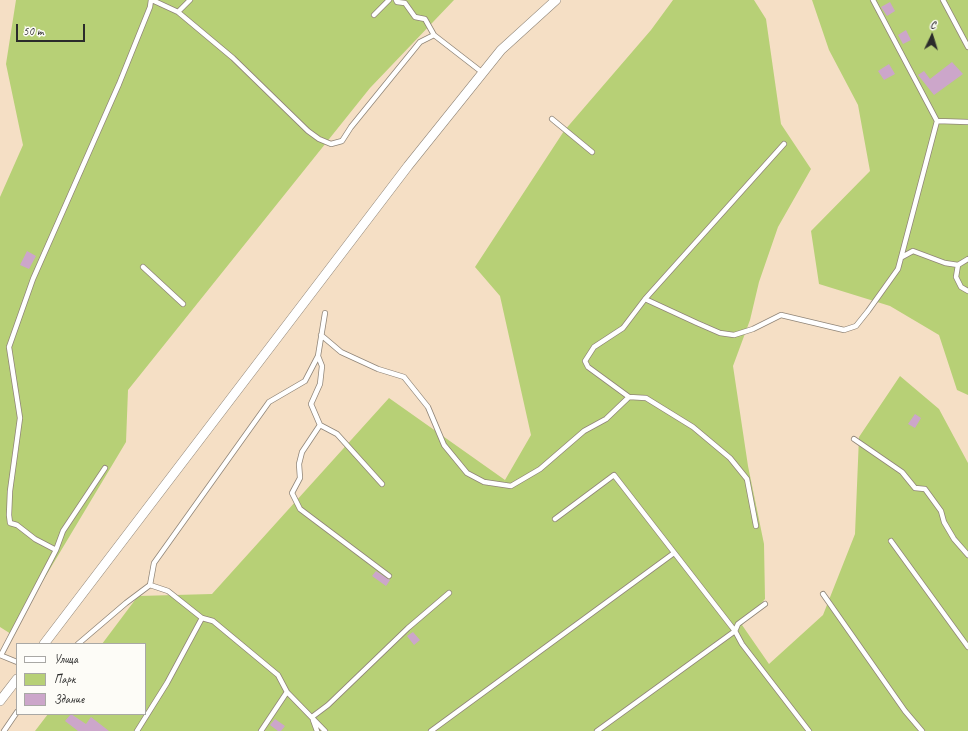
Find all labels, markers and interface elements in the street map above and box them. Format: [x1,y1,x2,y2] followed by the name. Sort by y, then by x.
[18,16,87,42] scale bar
[912,16,952,56] north arrow
[930,17,936,31] text: С
[23,23,43,39] text: 50 m
[16,643,146,715] legend
[54,651,78,667] text: Улица
[54,671,75,687] text: Парк
[54,691,84,707] text: Здание

